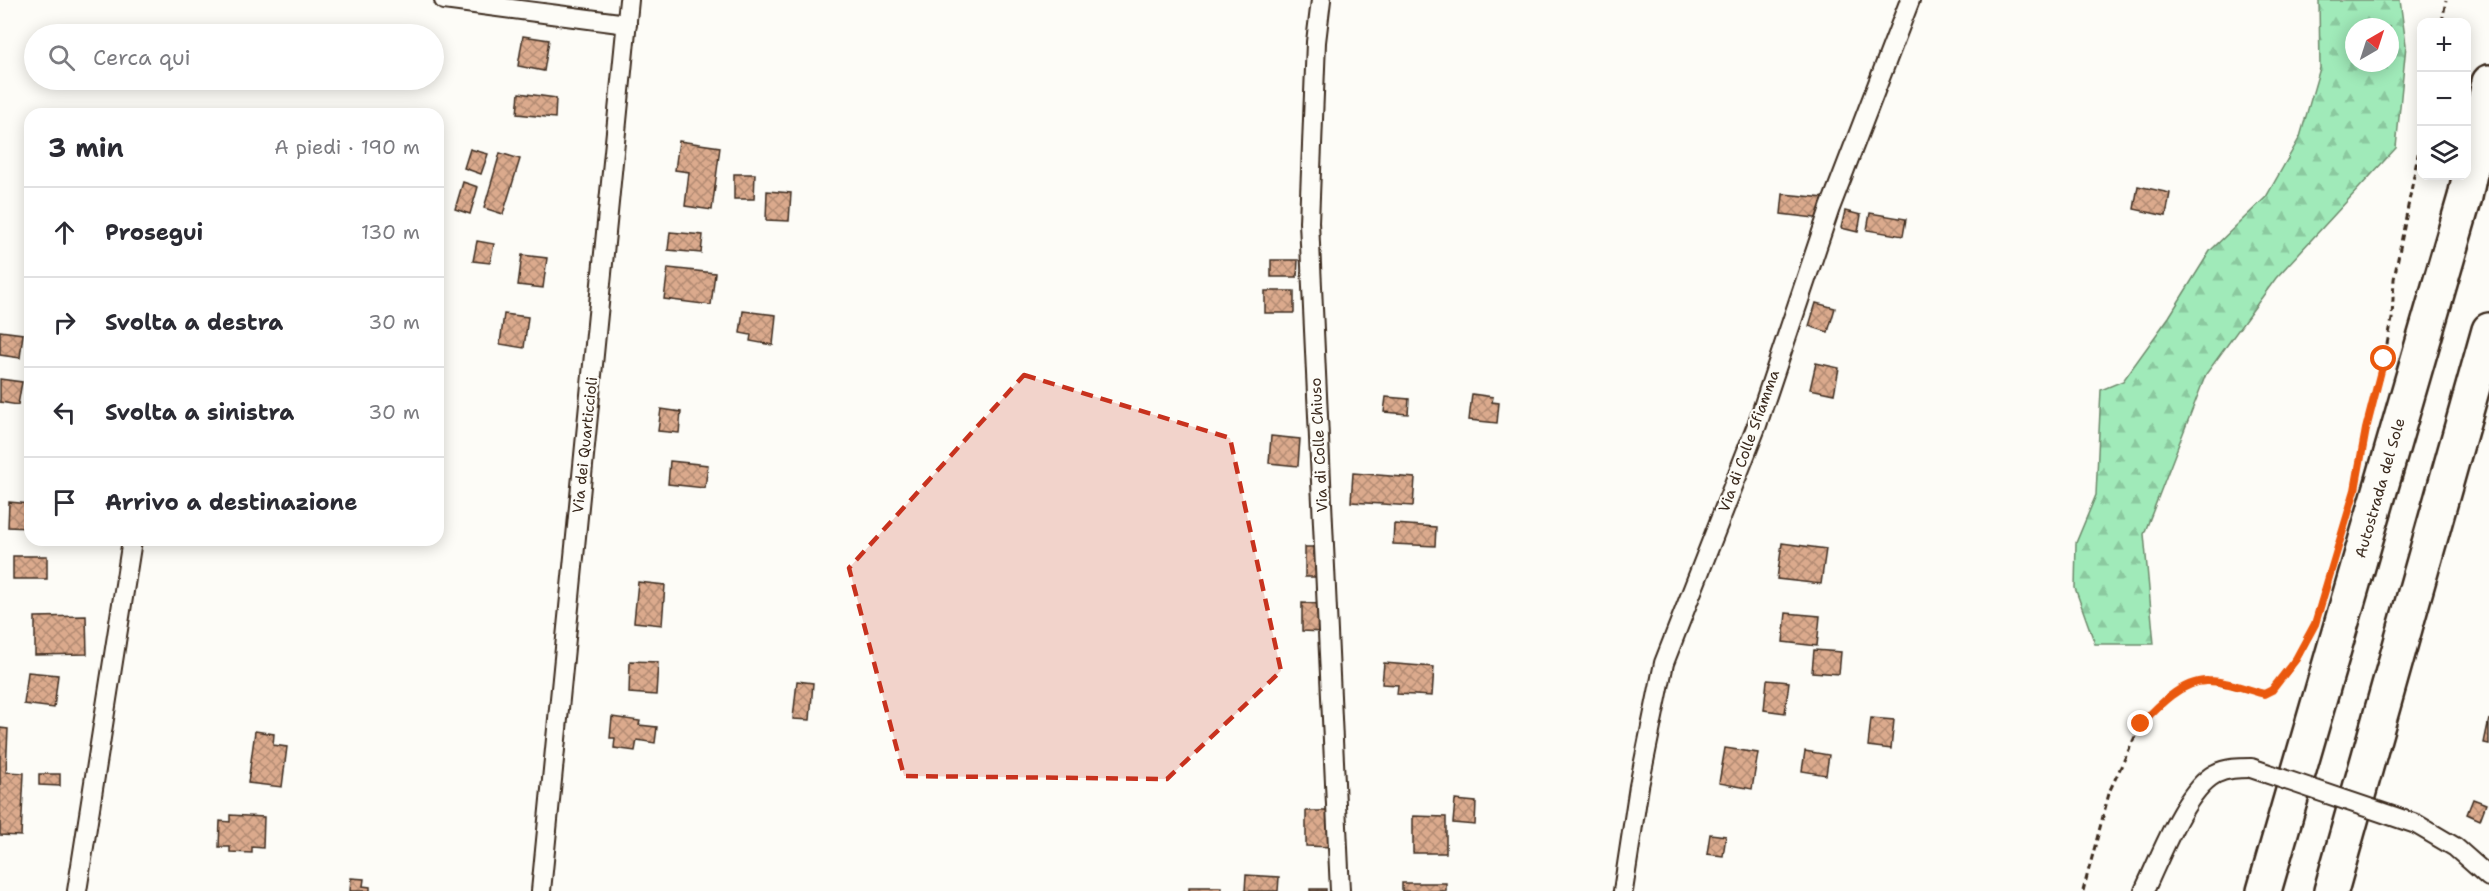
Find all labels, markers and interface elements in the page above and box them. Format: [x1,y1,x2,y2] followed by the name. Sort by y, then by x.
[2345,18,2399,72] north arrow
[2417,18,2471,180] map controls
[2417,18,2471,72] button: +
[24,24,444,90] search box
[45,41,78,74] icon: search
[93,43,191,72] text: Cerca qui
[2417,72,2471,126] button: −
[2417,126,2471,180] button: layers
[48,130,124,165] text: 3 min
[274,134,420,160] text: A piedi · 190 m
[48,216,81,249] icon: ahead
[105,218,203,247] text: Prosegui
[361,219,420,245] text: 130 m
[48,306,81,339] icon: right
[105,308,283,337] text: Svolta a destra
[368,309,420,335] text: 30 m
[2370,345,2396,371] route start
[1714,366,1784,515] street label: Via di Colle Sfiamma
[568,376,602,514] street label: Via dei Quarticcioli
[1305,377,1333,513] street label: Via di Colle Chiuso
[48,396,81,429] icon: left
[105,398,294,427] text: Svolta a sinistra
[368,399,420,425] text: 30 m
[2350,416,2410,560] street label: Autostrada del Sole
[48,486,81,519] icon: arrive
[105,488,357,517] text: Arrivo a destinazione
[2127,710,2153,736] route end

